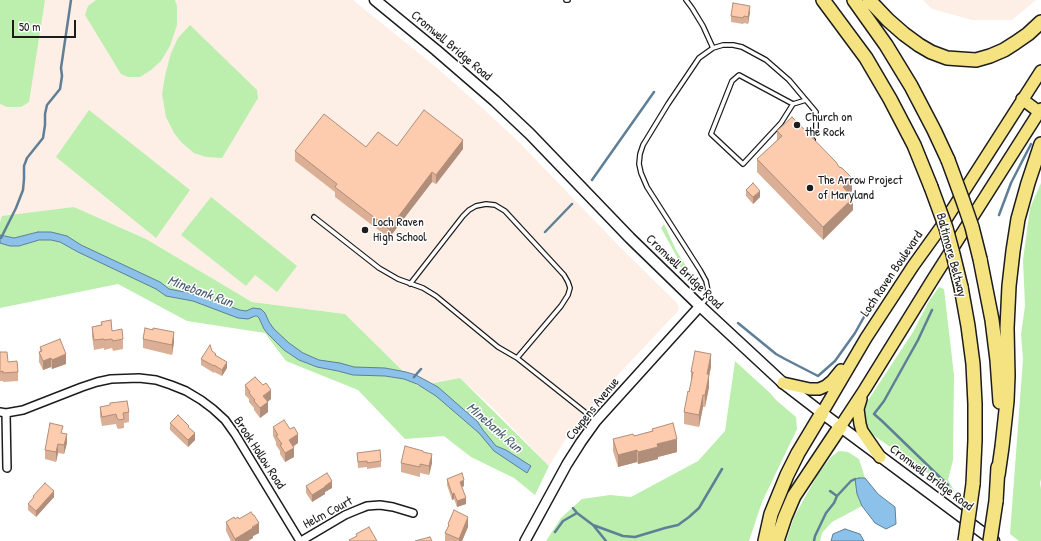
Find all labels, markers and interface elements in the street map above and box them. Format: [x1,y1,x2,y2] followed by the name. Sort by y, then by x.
[407,8,495,84] street label: Cromwell Bridge Road
[14,12,78,38] scale bar
[19,18,40,35] text: 50 m
[805,110,852,141] place label: Church on the Rock
[792,120,802,130] marker: Church on the Rock
[818,173,903,204] place label: The Arrow Project of Maryland
[805,183,815,193] marker: The Arrow Project of Maryland
[932,211,970,299] street label: Baltimore Beltway
[373,215,427,246] place label: Loch Raven High School
[360,225,370,235] marker: Loch Raven High School
[858,228,926,320] street label: Loch Raven Boulevard
[642,231,726,313] street label: Cromwell Bridge Road
[165,272,235,312] water label: Minebank Run
[563,375,623,443] street label: Cowpens Avenue
[463,399,525,457] water label: Minebank Run
[230,414,288,492] street label: Brook Hollow Road
[886,441,976,515] street label: Cromwell Bridge Road
[301,494,355,532] street label: Helm Court

